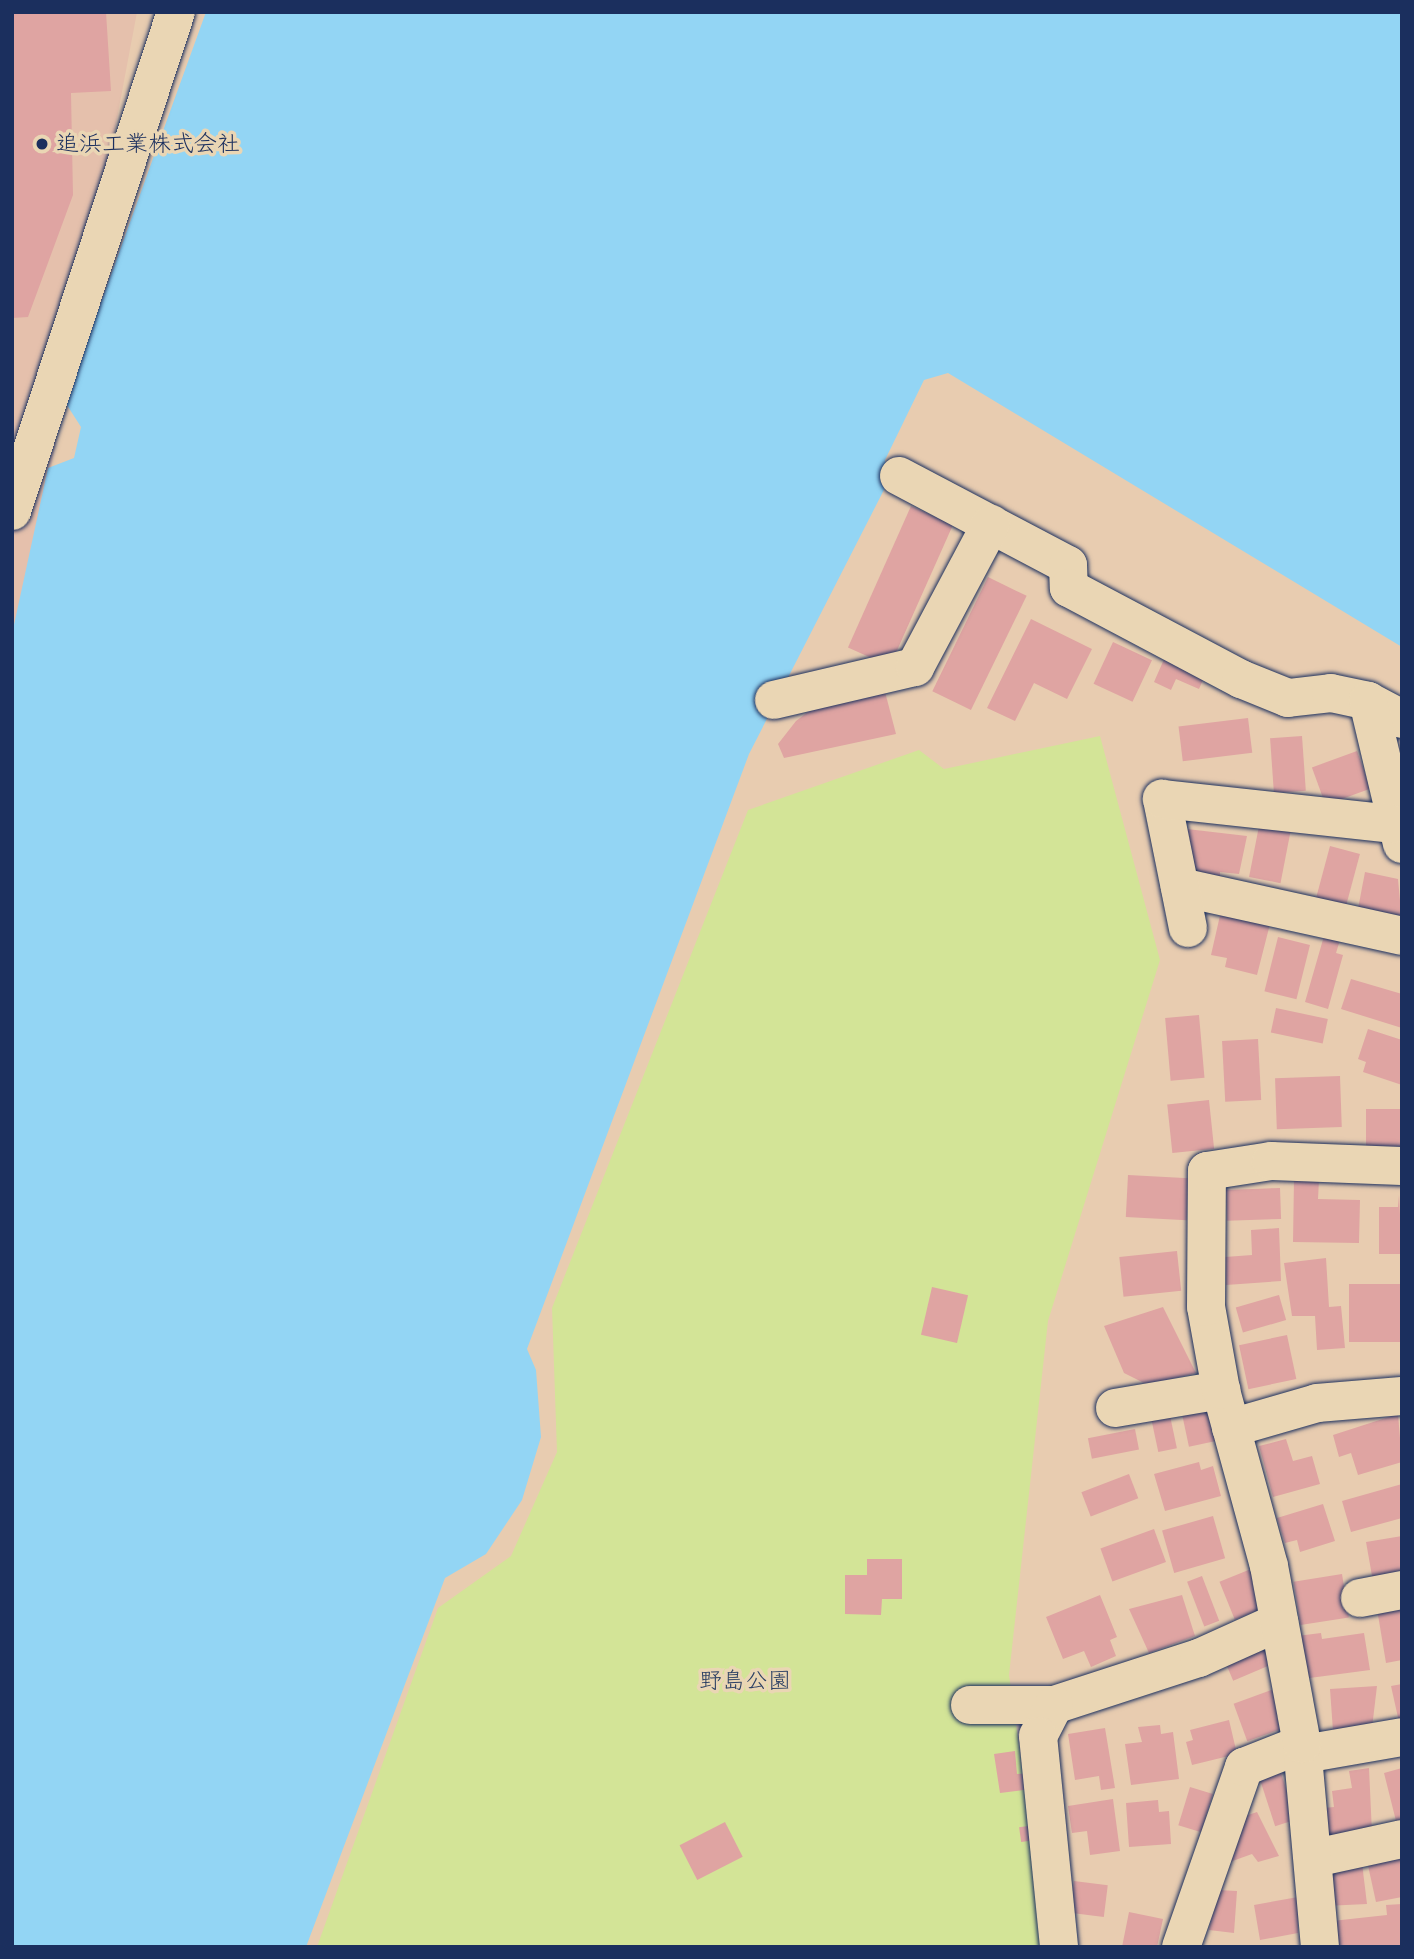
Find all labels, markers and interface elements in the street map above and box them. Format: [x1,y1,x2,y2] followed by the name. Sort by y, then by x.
[56,130,240,158] place label: 追浜工業株式会社
[34,136,50,152] marker: 追浜工業株式会社
[699,1667,791,1695] park label: 野島公園

